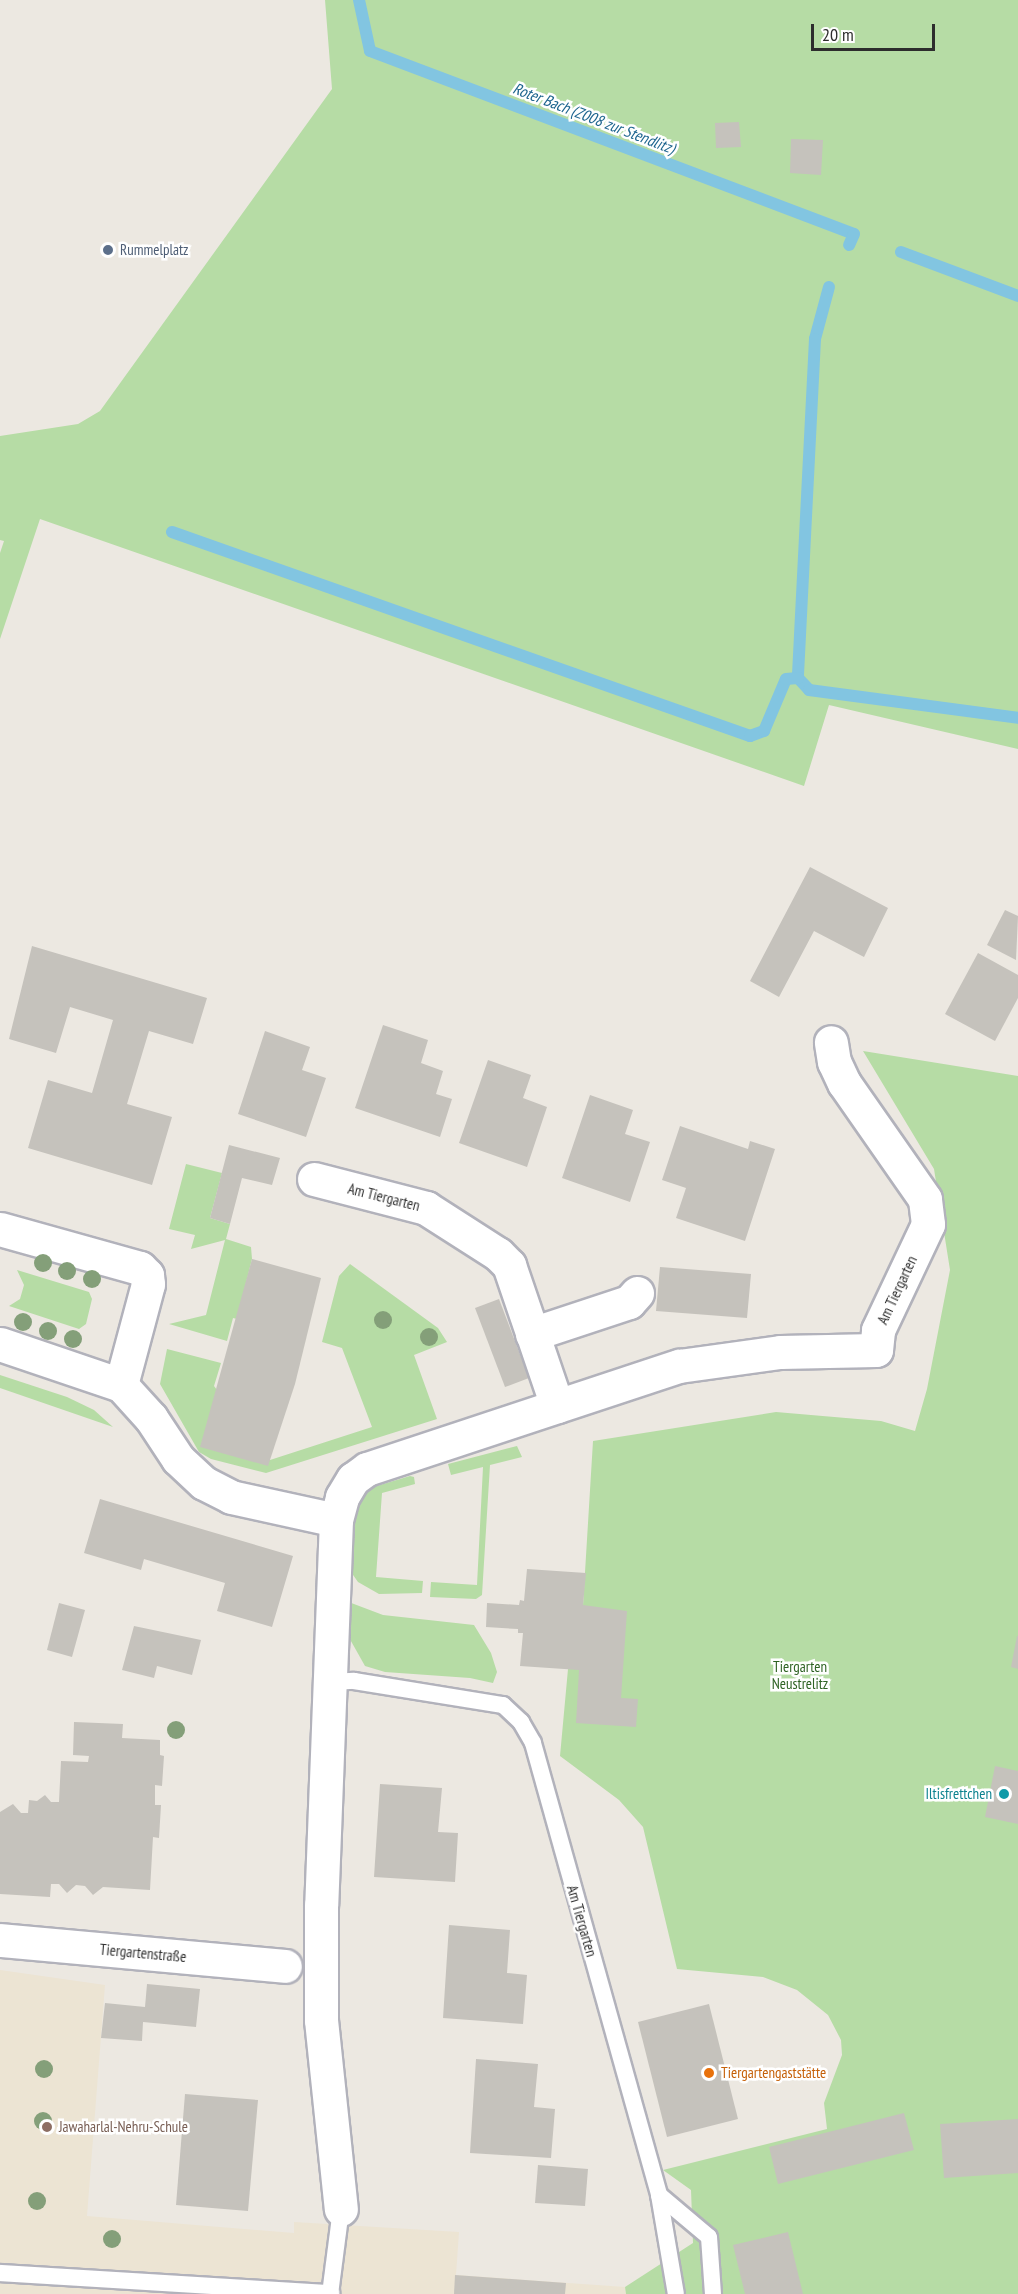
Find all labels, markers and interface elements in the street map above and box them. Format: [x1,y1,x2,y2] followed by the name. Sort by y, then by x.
[814,12,938,50] scale bar
[822,23,854,46] text: 20 m
[510,78,678,158] water label: Roter Bach (Z008 zur Stendlitz)
[120,241,188,259] place label: Rummelplatz
[101,243,115,257] marker: Rummelplatz
[346,1179,422,1215] street label: Am Tiergarten
[873,1253,921,1327] street label: Am Tiergarten
[772,1657,828,1692] park label: Tiergarten Neustrelitz
[926,1785,992,1803] place label: Iltisfrettchen
[997,1787,1011,1801] marker: Iltisfrettchen
[563,1883,601,1959] street label: Am Tiergarten
[99,1940,187,1966] street label: Tiergartenstraße
[721,2064,826,2082] place label: Tiergartengaststätte
[702,2066,716,2080] marker: Tiergartengaststätte
[59,2118,188,2136] place label: Jawaharlal-Nehru-Schule
[40,2120,54,2134] marker: Jawaharlal-Nehru-Schule

